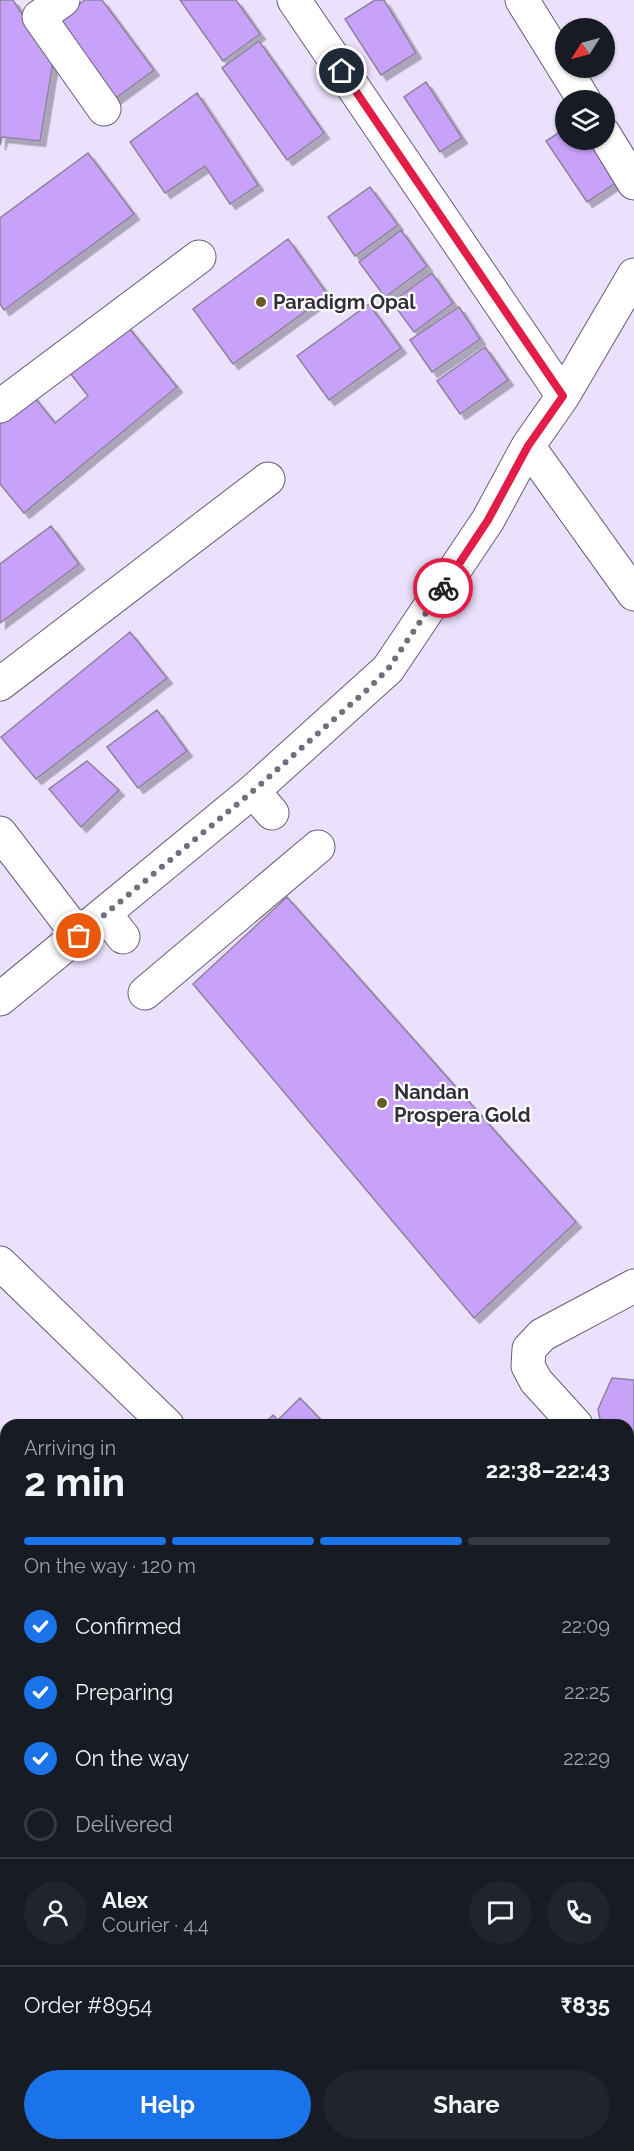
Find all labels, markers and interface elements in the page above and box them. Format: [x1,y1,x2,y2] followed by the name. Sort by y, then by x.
[555,18,615,78] north arrow
[555,18,615,150] map controls
[316,45,367,96] pin
[325,54,358,87] icon: home
[555,90,615,150] button: layers
[273,290,416,314] place label: Paradigm Opal
[254,295,268,309] marker: Paradigm Opal
[413,558,473,618] courier
[427,572,460,605] icon: bike
[53,910,104,961] pin
[62,919,95,952] icon: bag
[394,1080,531,1127] place label: Nandan Prospera Gold
[375,1096,389,1110] marker: Nandan Prospera Gold
[24,1436,116,1460] text: Arriving in
[486,1457,610,1483] text: 22:38–22:43
[24,1459,125,1505] text: 2 min
[24,1554,196,1578] text: On the way · 120 m
[24,1610,57,1643] icon: check
[75,1613,182,1639] text: Confirmed
[561,1614,610,1638] text: 22:09
[24,1676,57,1709] icon: check
[75,1679,173,1705] text: Preparing
[564,1680,610,1704] text: 22:25
[24,1742,57,1775] icon: check
[75,1745,189,1771] text: On the way
[563,1746,610,1770] text: 22:29
[75,1811,173,1837] text: Delivered
[24,1881,87,1944] button: person
[469,1881,532,1944] button: chat
[547,1881,610,1944] button: phone
[102,1887,148,1913] text: Alex
[102,1913,209,1937] text: Courier · 4.4
[24,1992,152,2018] text: Order #8954
[560,1992,610,2018] text: ₹835
[24,2070,311,2139] button: Help
[323,2070,610,2139] button: Share

